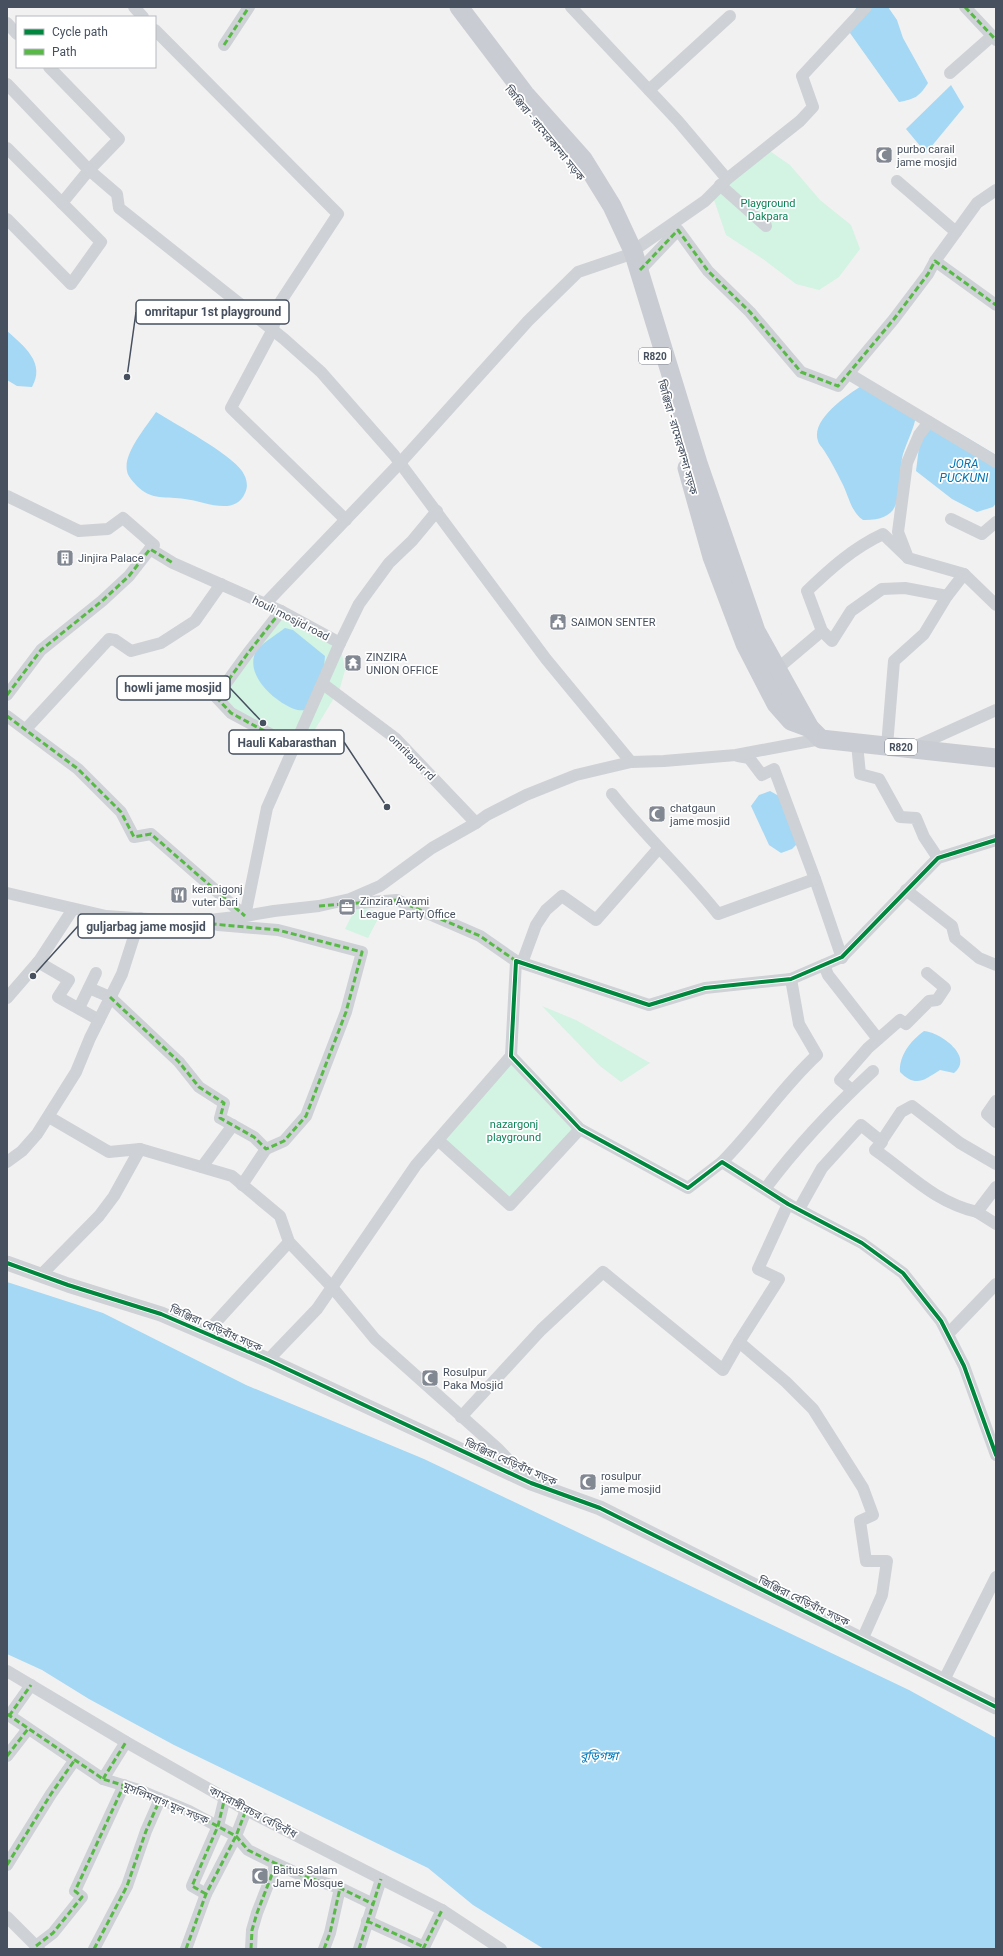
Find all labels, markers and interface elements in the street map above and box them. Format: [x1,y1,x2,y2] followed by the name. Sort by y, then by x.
[16,16,156,68] legend
[52,25,108,39] text: Cycle path
[52,45,77,59] text: Path
[502,82,587,184] street label: জিঞ্জিরা - রামেরকান্দা সড়ক
[896,143,957,169] place label: purbo carail jame mosjid
[874,145,894,165] mosque icon: purbo carail jame mosjid
[740,197,796,223] park label: Playground Dakpara
[136,300,289,324] callout: omritapur 1st playground
[145,305,281,319] text: omritapur 1st playground
[639,348,671,364] road number: R820
[655,377,700,496] street label: জিঞ্জিরা - রামেরকান্দা সড়ক
[940,457,989,485] water label: JORA PUCKUNI
[55,548,75,568] building icon: Jinjira Palace
[78,552,144,565] place label: Jinjira Palace
[250,593,331,643] street label: houli mosjid road
[548,612,568,632] public building icon: SAIMON SENTER
[571,616,656,629] place label: SAIMON SENTER
[366,651,438,677] place label: ZINZIRA UNION OFFICE
[343,653,363,673] temple icon: ZINZIRA UNION OFFICE
[117,676,230,700] callout: howli jame mosjid
[124,681,222,695] text: howli jame mosjid
[229,730,344,754] callout: Hauli Kabarasthan
[386,731,438,783] street label: omritapur rd
[238,736,337,750] text: Hauli Kabarasthan
[885,739,917,755] road number: R820
[669,802,730,828] place label: chatgaun jame mosjid
[647,804,667,824] mosque icon: chatgaun jame mosjid
[192,883,243,909] place label: keranigonj vuter bari
[169,885,189,905] restaurant icon: keranigonj vuter bari
[360,895,456,921] place label: Zinzira Awami League Party Office
[337,897,357,917] office icon: Zinzira Awami League Party Office
[78,914,214,938] callout: guljarbag jame mosjid
[86,920,206,934] text: guljarbag jame mosjid
[487,1118,541,1144] park label: nazargonj playground
[167,1302,264,1355] street label: জিঞ্জিরা বেড়িবাঁধ সড়ক
[443,1366,503,1392] place label: Rosulpur Paka Mosjid
[420,1368,440,1388] mosque icon: Rosulpur Paka Mosjid
[462,1436,559,1489] street label: জিঞ্জিরা বেড়িবাঁধ সড়ক
[600,1470,661,1496] place label: rosulpur jame mosjid
[578,1472,598,1492] mosque icon: rosulpur jame mosjid
[755,1573,851,1629] street label: জিঞ্জিরা বেড়িবাঁধ সড়ক
[580,1749,621,1763] water label: বুড়িগঙ্গা
[120,1779,211,1827] street label: মুসলিমবাগ মূল সড়ক
[206,1783,299,1841] street label: কামরাঙ্গীরচর বেড়িবাঁধ
[273,1864,343,1890] place label: Baitus Salam Jame Mosque
[250,1866,270,1886] mosque icon: Baitus Salam Jame Mosque

